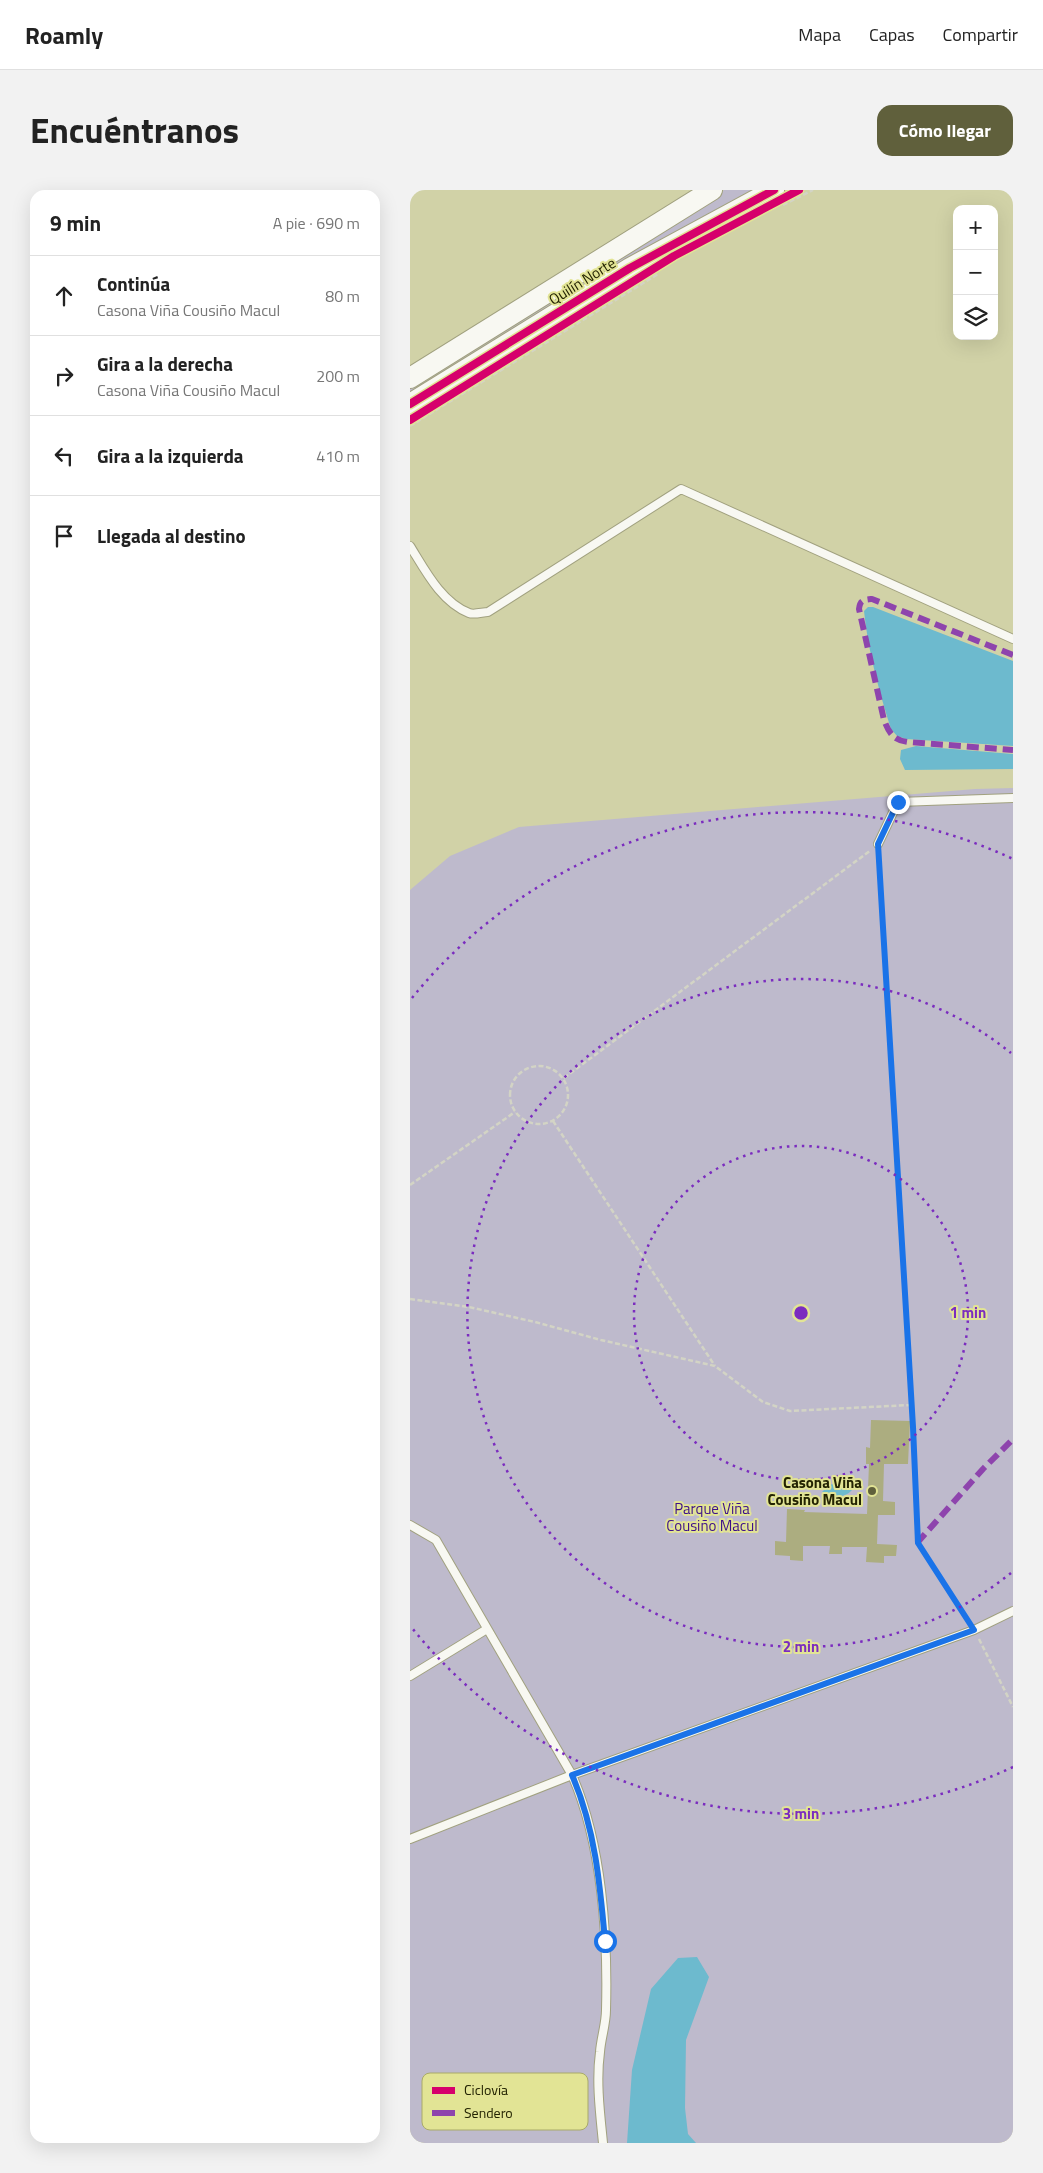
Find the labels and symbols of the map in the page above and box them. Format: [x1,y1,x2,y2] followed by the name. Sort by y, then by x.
[544,251,620,311] street label: Quilín Norte
[887,791,910,814] route end
[950,1301,986,1324] text: 1 min
[792,1304,810,1322] centre of rings
[768,1471,862,1511] place label: Casona Viña Cousiño Macul
[866,1485,878,1497] marker: Casona Viña Cousiño Macul
[666,1497,758,1537] park label: Parque Viña Cousiño Macul
[783,1635,819,1658] text: 2 min
[783,1802,819,1825] text: 3 min
[594,1930,617,1953] route start
[422,2073,588,2130] legend
[464,2079,508,2100] text: Ciclovía
[464,2102,513,2123] text: Sendero

